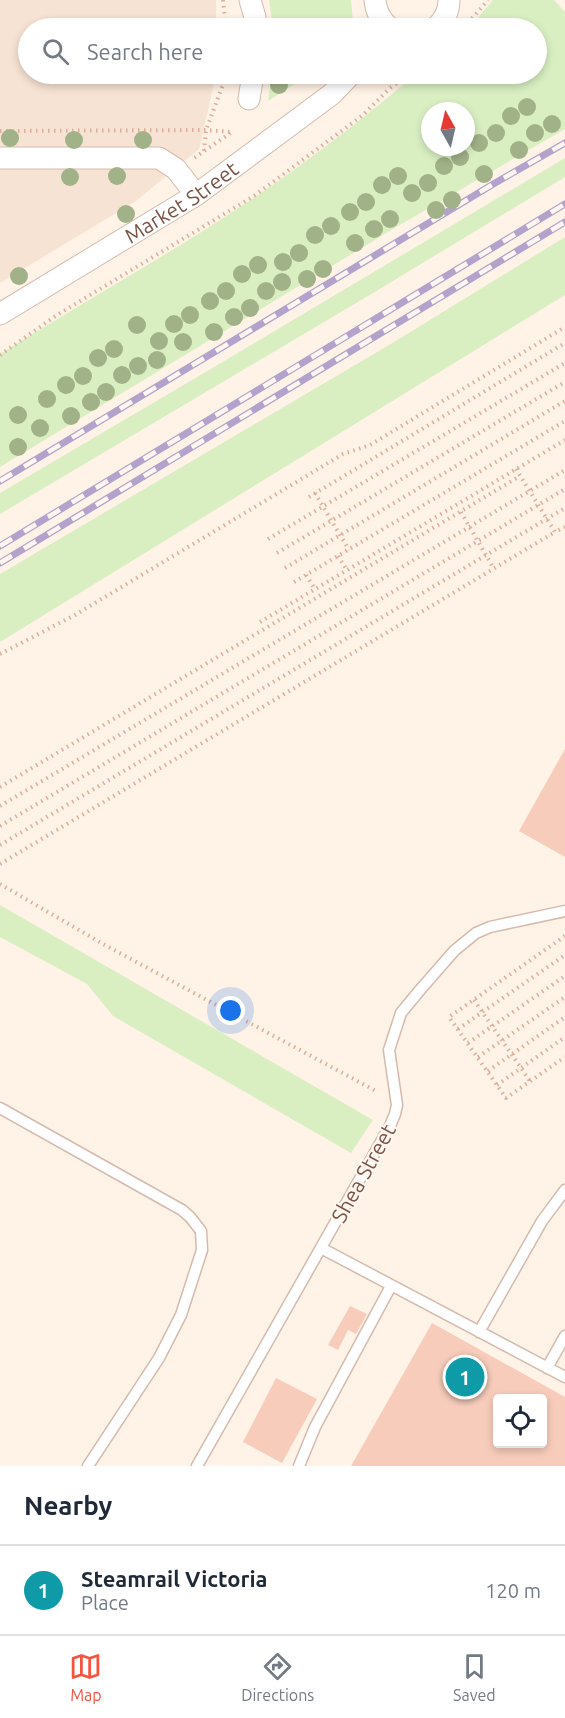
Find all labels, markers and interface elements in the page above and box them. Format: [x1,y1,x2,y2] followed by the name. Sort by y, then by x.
[18,18,547,84] search box
[39,35,72,68] icon: search
[87,39,203,64] text: Search here
[421,102,475,156] north arrow
[120,156,243,248] street label: Market Street
[216,996,245,1025] your location
[326,1120,400,1226] street label: Shea Street
[446,1354,484,1400] pin: 1
[493,1394,547,1448] map controls
[493,1394,547,1448] button: locate
[24,1491,112,1520] text: Nearby
[81,1566,268,1591] text: Steamrail Victoria
[38,1579,49,1602] text: 1
[485,1579,541,1602] text: 120 m
[81,1591,129,1614] text: Place
[69,1650,102,1704] tab: Map
[241,1650,314,1704] tab: Directions
[453,1650,496,1704] tab: Saved

